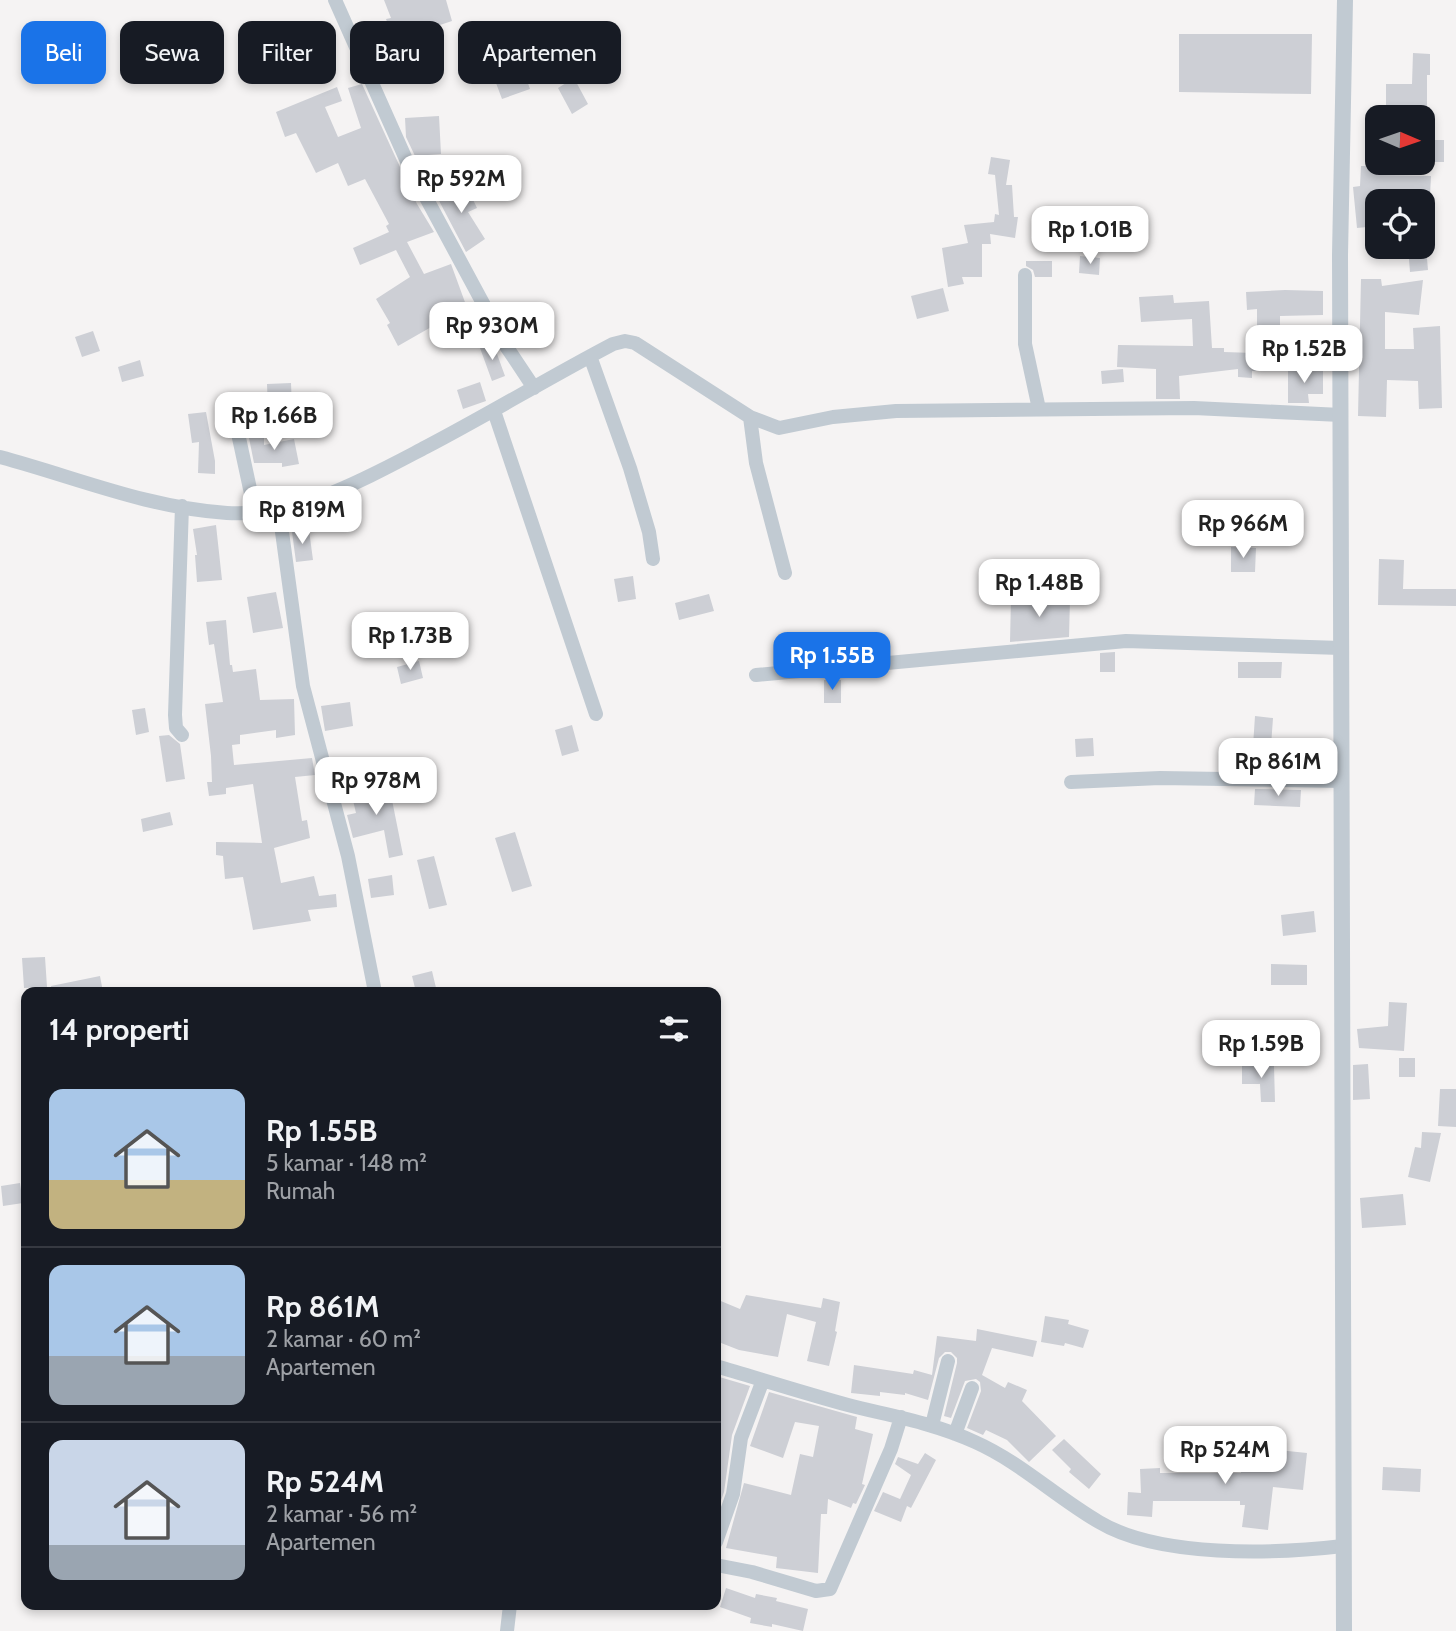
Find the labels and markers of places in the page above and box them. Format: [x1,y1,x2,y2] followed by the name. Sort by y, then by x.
[396,156,526,215] pin: Rp 592M
[1018,206,1162,266] pin: Rp 1.01B
[427,302,557,362] pin: Rp 930M
[1232,326,1376,385] pin: Rp 1.52B
[202,392,346,452] pin: Rp 1.66B
[237,486,367,546] pin: Rp 819M
[1178,500,1308,560] pin: Rp 966M
[967,560,1111,619] pin: Rp 1.48B
[338,612,482,672] pin: Rp 1.73B
[760,632,904,692] pin: Rp 1.55B
[1213,738,1343,798] pin: Rp 861M
[311,758,441,817] pin: Rp 978M
[1189,1020,1333,1080] pin: Rp 1.59B
[1160,1426,1290,1486] pin: Rp 524M

